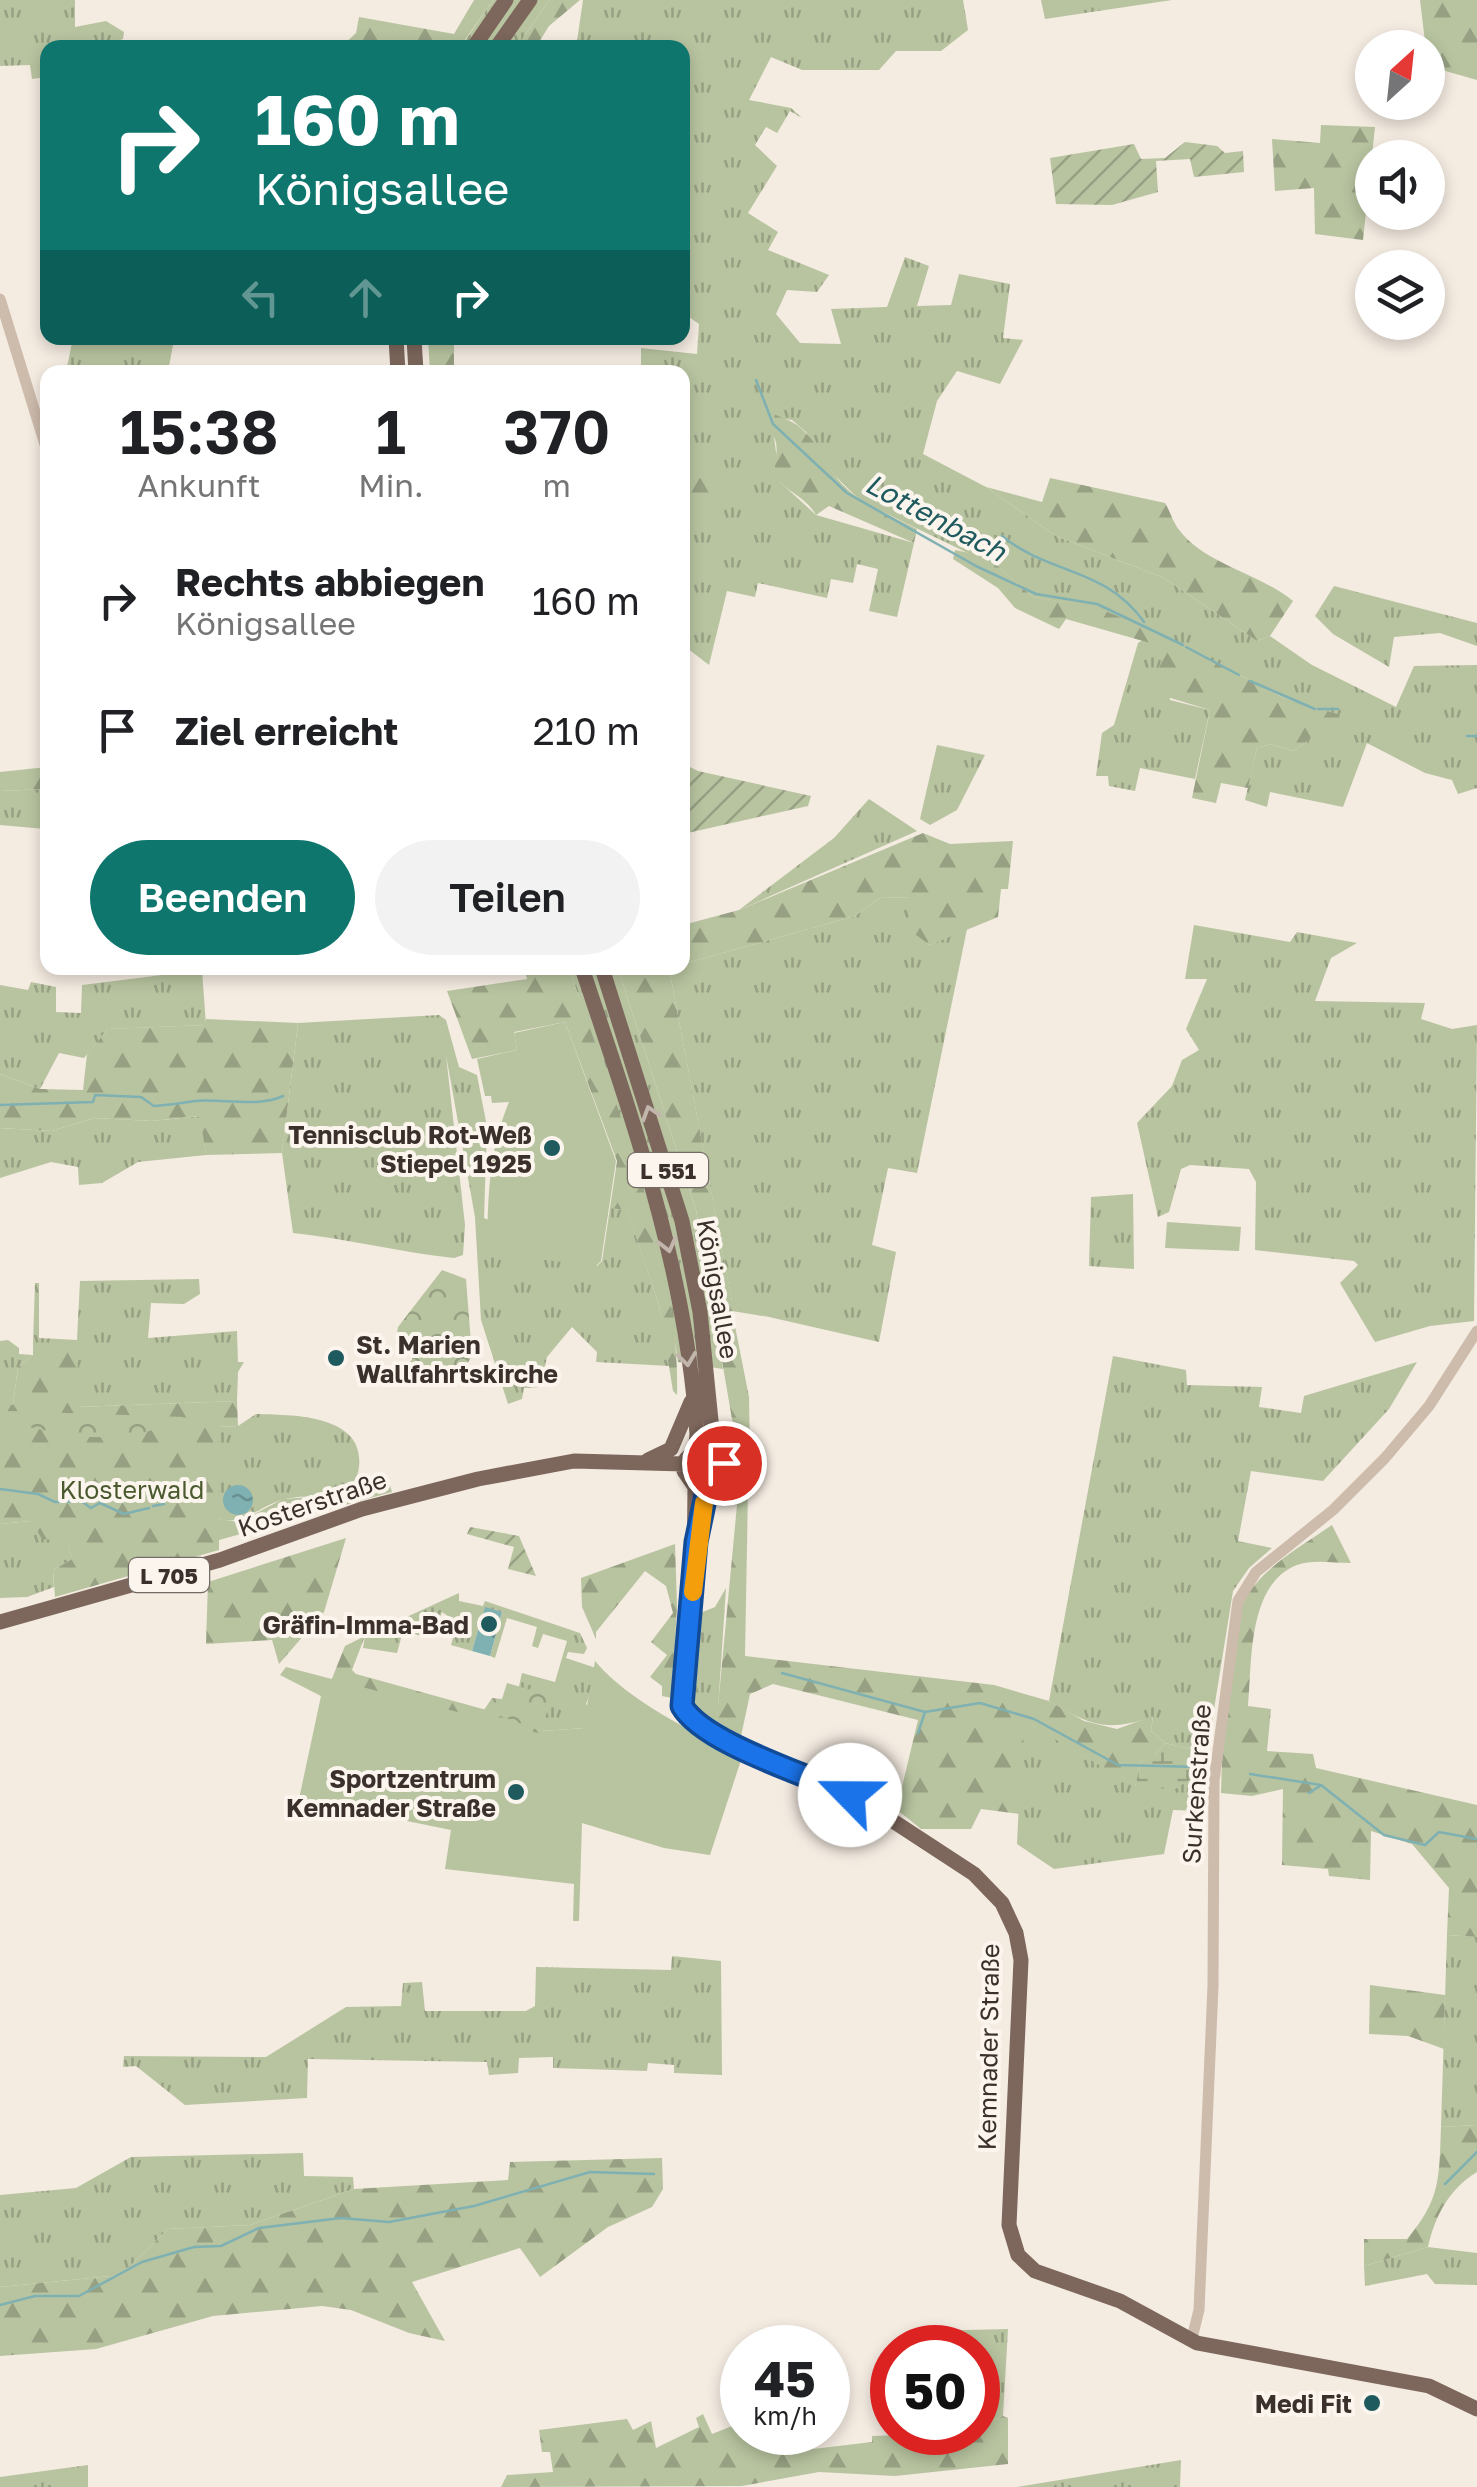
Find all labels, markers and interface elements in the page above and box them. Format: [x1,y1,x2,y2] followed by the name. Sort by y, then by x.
[1355,30,1445,120] north arrow
[1355,30,1445,340] map controls
[255,76,460,160] text: 160 m
[90,80,220,210] icon: right
[1355,140,1445,230] button: sound
[255,161,509,215] text: Königsallee
[1355,250,1445,340] button: layers
[233,270,288,325] icon: left
[338,270,393,325] icon: ahead
[443,270,498,325] icon: right
[120,395,278,467] text: 15:38
[376,395,406,467] text: 1
[503,395,610,467] text: 370
[138,466,261,504] text: Ankunft
[358,466,424,504] text: Min.
[543,466,571,504] text: m
[860,466,1013,568] water label: Lottenbach
[175,559,484,604] text: Rechts abbiegen
[90,573,145,628] icon: right
[532,578,640,623] text: 160 m
[175,604,356,642] text: Königsallee
[90,703,145,758] icon: arrive
[175,708,398,753] text: Ziel erreicht
[533,708,640,753] text: 210 m
[90,840,355,955] button: Beenden
[375,840,640,955] button: Teilen
[642,1105,662,1122] one-way arrow
[288,1119,532,1179] place label: Tennisclub Rot-Weß Stiepel 1925
[541,1137,563,1159] marker: Tennisclub Rot-Weß Stiepel 1925
[628,1153,708,1187] road number: L 551
[690,1217,746,1361] street label: Königsallee
[657,1236,678,1253] one-way arrow
[356,1329,558,1389] place label: St. Marien Wallfahrtskirche
[325,1347,347,1369] marker: St. Marien Wallfahrtskirche
[676,1351,697,1367] one-way arrow
[682,1421,767,1506] pin
[697,1436,752,1491] icon: arrive
[234,1463,390,1543] street label: Kosterstraße
[60,1474,204,1505] park label: Klosterwald
[129,1558,209,1592] road number: L 705
[262,1609,469,1640] place label: Gräfin-Imma-Bad
[478,1613,500,1635] marker: Gräfin-Imma-Bad
[1175,1703,1217,1865] street label: Surkenstraße
[798,1743,902,1847] position arrow
[286,1763,496,1823] place label: Sportzentrum Kemnader Straße
[505,1781,527,1803] marker: Sportzentrum Kemnader Straße
[971,1943,1005,2151] street label: Kemnader Straße
[870,2325,1000,2455] speed limit sign: 50
[754,2348,816,2408] text: 45
[1255,2388,1352,2419] place label: Medi Fit
[1361,2392,1383,2414] marker: Medi Fit
[753,2400,817,2431] text: km/h

